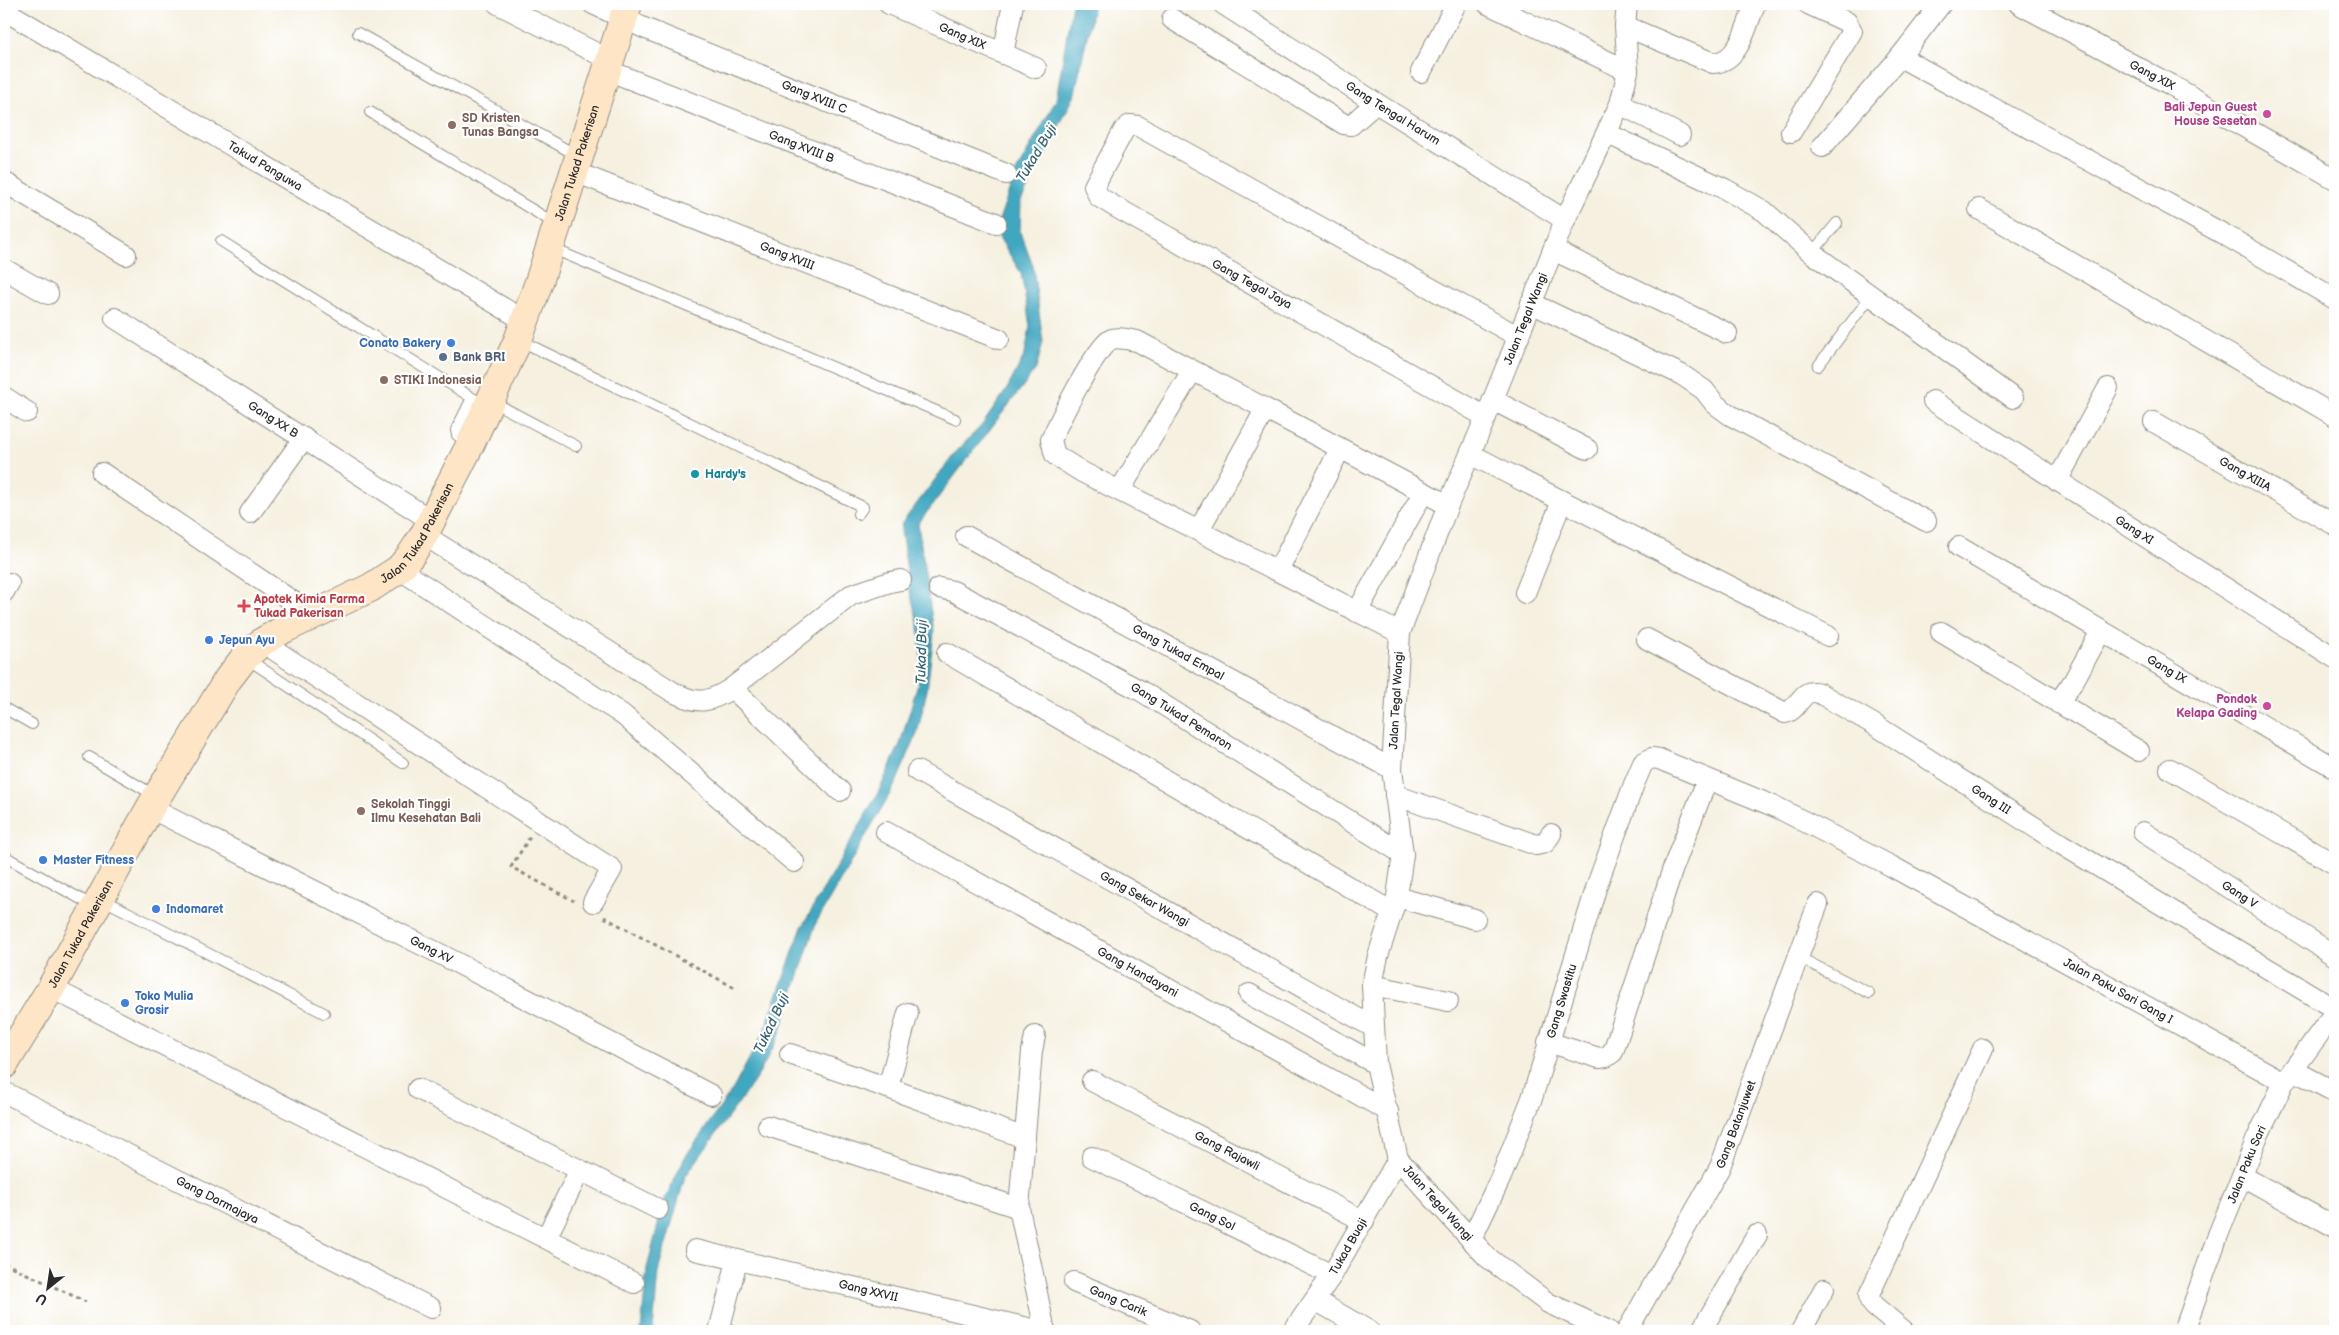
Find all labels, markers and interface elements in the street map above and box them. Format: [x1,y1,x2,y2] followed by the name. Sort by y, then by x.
[937,20,988,53] street label: Gang XIX
[2127,57,2178,94] street label: Gang XIX
[779,77,849,117] street label: Gang XVIII C
[1343,78,1443,149] street label: Gang Tengal Harum
[2164,100,2257,129] place label: Bali Jepun Guest House Sesetan
[552,103,603,223] street label: Jalan Tukad Pakerisan
[2261,108,2273,120] marker: Bali Jepun Guest House Sesetan
[462,111,539,140] place label: SD Kristen Tunas Bangsa
[446,119,458,131] marker: SD Kristen Tunas Bangsa
[1012,120,1061,185] water label: Tukad Buji
[766,127,836,167] street label: Gang XVIII B
[225,138,305,194] street label: Takud Panguwa
[757,239,817,274] street label: Gang XVIII
[1209,256,1295,313] street label: Gang Tegal Jaya
[1501,270,1551,367] street label: Jalan Tegal Wangi
[359,336,441,351] place label: Conato Bakery
[445,337,457,349] marker: Conato Bakery
[453,350,505,365] place label: Bank BRI
[437,351,449,363] marker: Bank BRI
[394,373,482,388] place label: STIKI Indonesia
[378,374,390,386] marker: STIKI Indonesia
[245,398,301,442] street label: Gang XX B
[2216,454,2274,495] street label: Gang XIIIA
[705,467,746,482] place label: Hardy's
[689,468,701,480] marker: Hardy's
[378,480,458,587] street label: Jalan Tukad Pakerisan
[2112,512,2156,548] street label: Gang XI
[253,592,365,621] place label: Apotek Kimia Farma Tukad Pakerisan
[238,600,250,612] marker: Apotek Kimia Farma Tukad Pakerisan
[912,619,931,685] water label: Tukad Buji
[1130,621,1227,684] street label: Gang Tukad Empal
[219,633,275,648] place label: Jepun Ayu
[203,634,215,646] marker: Jepun Ayu
[1386,651,1407,750] street label: Jalan Tegal Wangi
[2144,652,2189,687] street label: Gang IX
[1128,680,1235,754] street label: Gang Tukad Pemaron
[2176,692,2258,721] place label: Pondok Kelapa Gading
[2261,700,2273,712] marker: Pondok Kelapa Gading
[1968,781,2014,818] street label: Gang III
[371,797,481,826] place label: Sekolah Tinggi Ilmu Kesehatan Bali
[355,805,367,817] marker: Sekolah Tinggi Ilmu Kesehatan Bali
[53,853,134,868] place label: Master Fitness
[37,854,49,866] marker: Master Fitness
[1097,868,1192,930] street label: Gang Sekar Wangi
[46,877,117,991] street label: Jalan Tukad Pakerisan
[2219,878,2261,912] street label: Gang V
[166,902,223,917] place label: Indomaret
[150,903,162,915] marker: Indomaret
[407,933,456,968] street label: Gang XV
[1094,944,1181,1001] street label: Gang Handayani
[2061,955,2175,1028] street label: Jalan Paku Sari Gang I
[1544,962,1581,1040] street label: Gang Swastitu
[135,989,194,1018] place label: Toko Mulia Grosir
[750,989,793,1056] water label: Tukad Buji
[119,997,131,1009] marker: Toko Mulia Grosir
[1713,1078,1760,1171] street label: Gang Batanjuwet
[2224,1123,2270,1206] street label: Jalan Paku Sari
[1192,1128,1262,1174] street label: Gang Rajawli
[1399,1162,1476,1245] street label: Jalan Tegal Wangi
[173,1173,261,1228] street label: Gang Darmajaya
[1187,1199,1237,1234] street label: Gang Sol
[1327,1216,1371,1278] street label: Tukad Buaji
[22,1262,72,1312] north arrow
[837,1277,900,1305] street label: Gang XXVII
[1087,1282,1149,1320] street label: Gang Carik
[33,1289,50,1309] text: U

